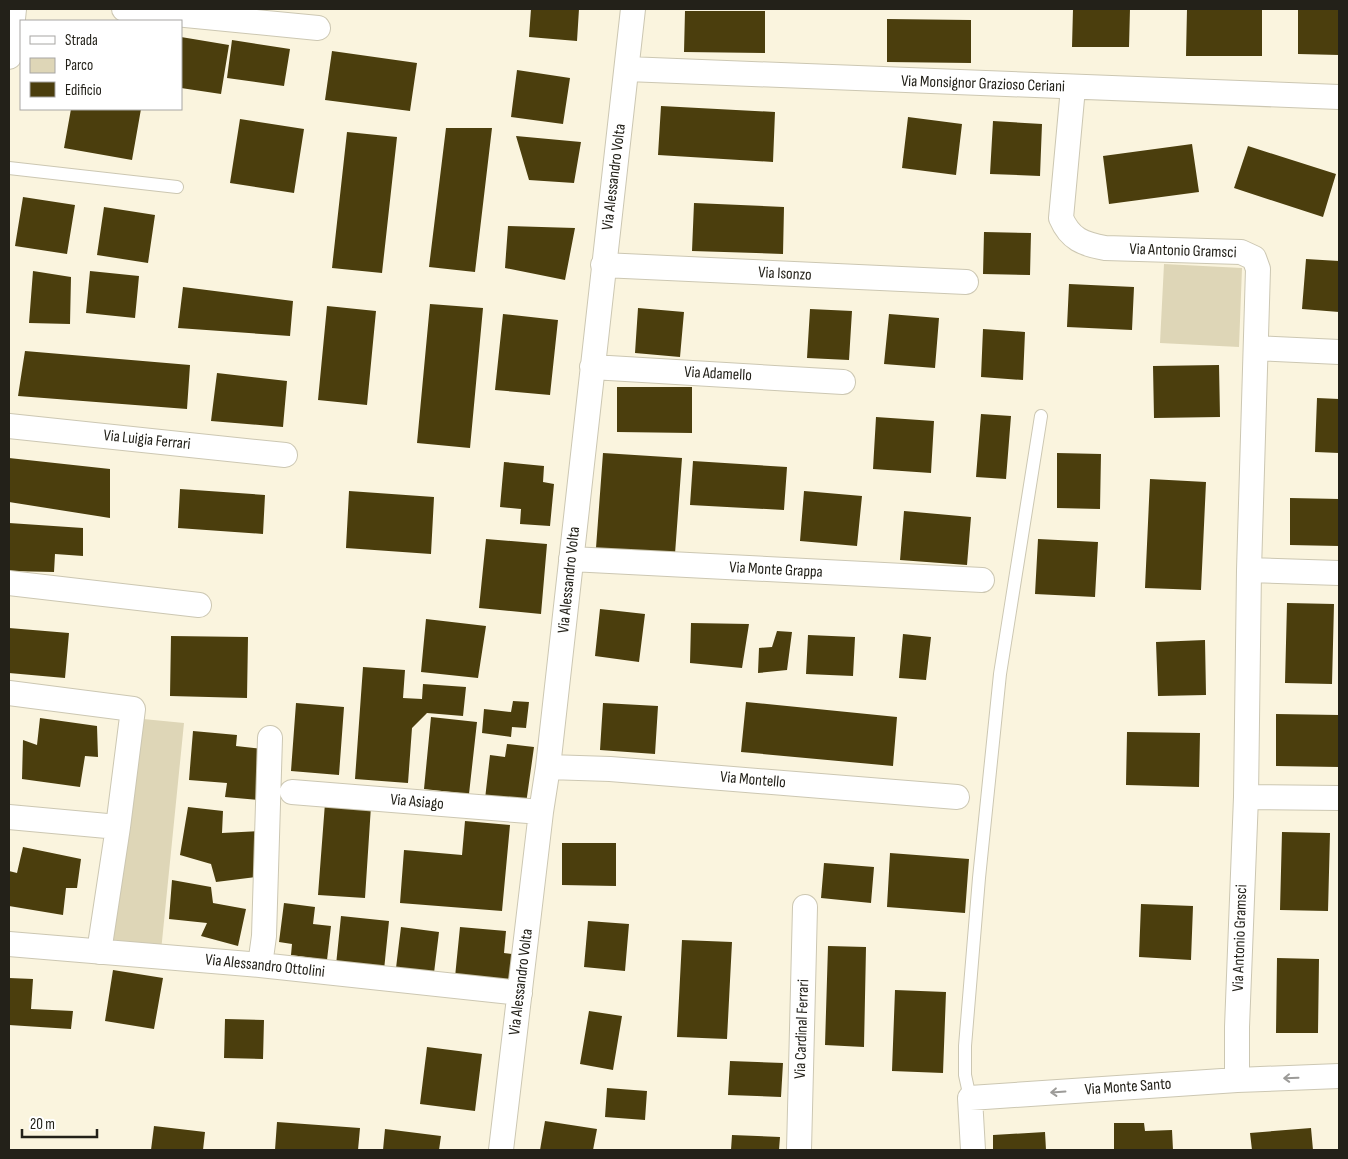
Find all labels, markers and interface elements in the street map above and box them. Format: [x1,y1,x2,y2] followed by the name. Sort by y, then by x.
[20,20,182,110] legend
[65,31,98,50] text: Strada
[65,56,93,75] text: Parco
[901,72,1065,96] street label: Via Monsignor Grazioso Ceriani
[65,81,102,100] text: Edificio
[598,123,630,231] street label: Via Alessandro Volta
[1129,240,1237,262] street label: Via Antonio Gramsci
[758,263,812,285] street label: Via Isonzo
[684,363,752,385] street label: Via Adamello
[103,426,191,454] street label: Via Luigia Ferrari
[554,526,584,634] street label: Via Alessandro Volta
[729,558,823,582] street label: Via Monte Grappa
[719,768,787,792] street label: Via Montello
[389,790,445,814] street label: Via Asiago
[1229,884,1251,992] street label: Via Antonio Gramsci
[505,928,537,1036] street label: Via Alessandro Volta
[204,950,326,982] street label: Via Alessandro Ottolini
[791,979,813,1079] street label: Via Cardinal Ferrari
[1283,1073,1299,1082] one-way arrow
[1084,1074,1172,1100] street label: Via Monte Santo
[1051,1087,1067,1097] one-way arrow
[22,1106,98,1138] scale bar
[30,1115,55,1134] text: 20 m

